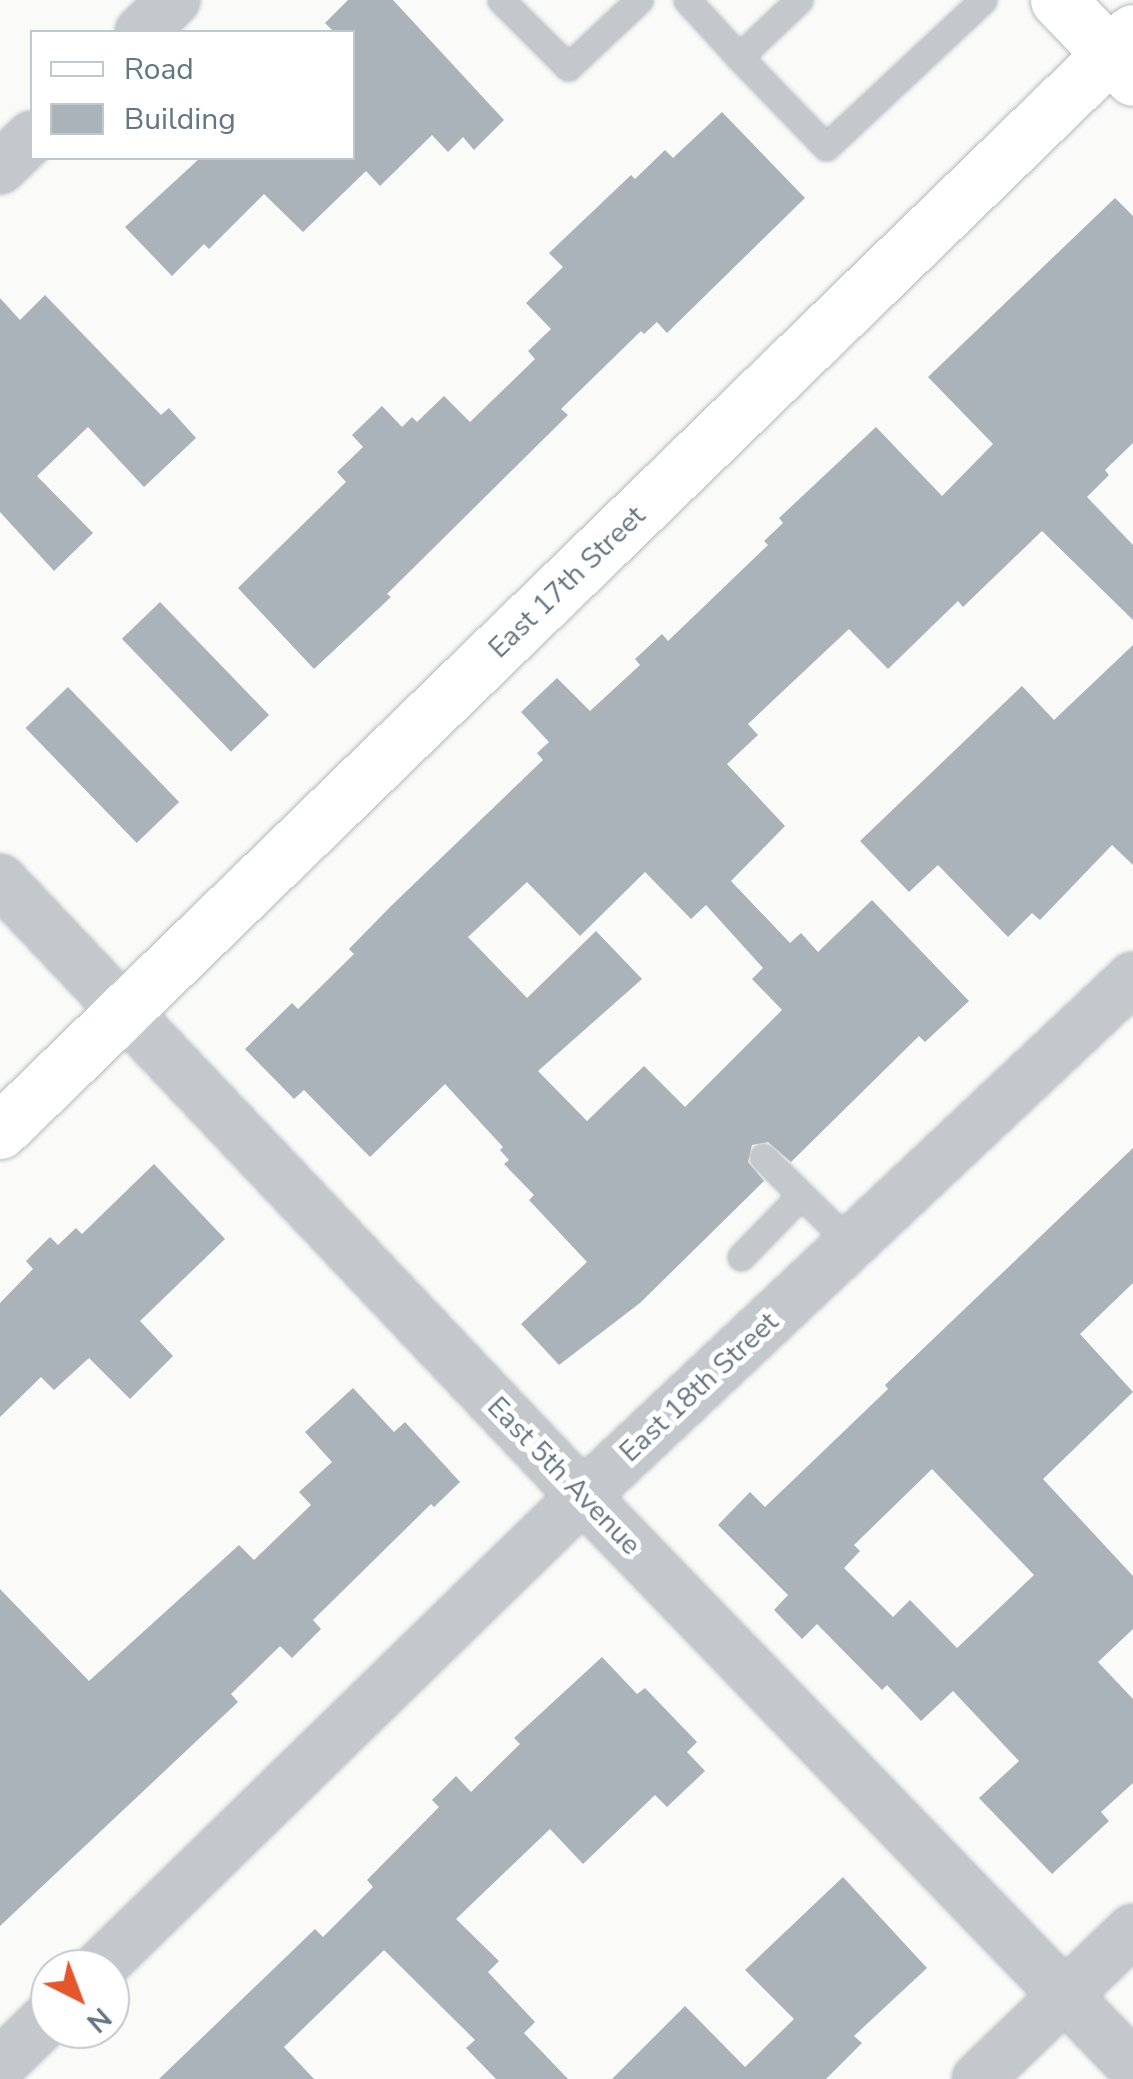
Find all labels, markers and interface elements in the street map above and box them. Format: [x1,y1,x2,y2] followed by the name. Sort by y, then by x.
[30,30,355,160] legend
[124,49,194,90] text: Road
[124,99,236,140] text: Building
[482,499,652,665] street label: East 17th Street
[613,1305,785,1469] street label: East 18th Street
[480,1390,648,1562] street label: East 5th Avenue
[30,1949,130,2049] north arrow
[78,1999,119,2041] text: N

